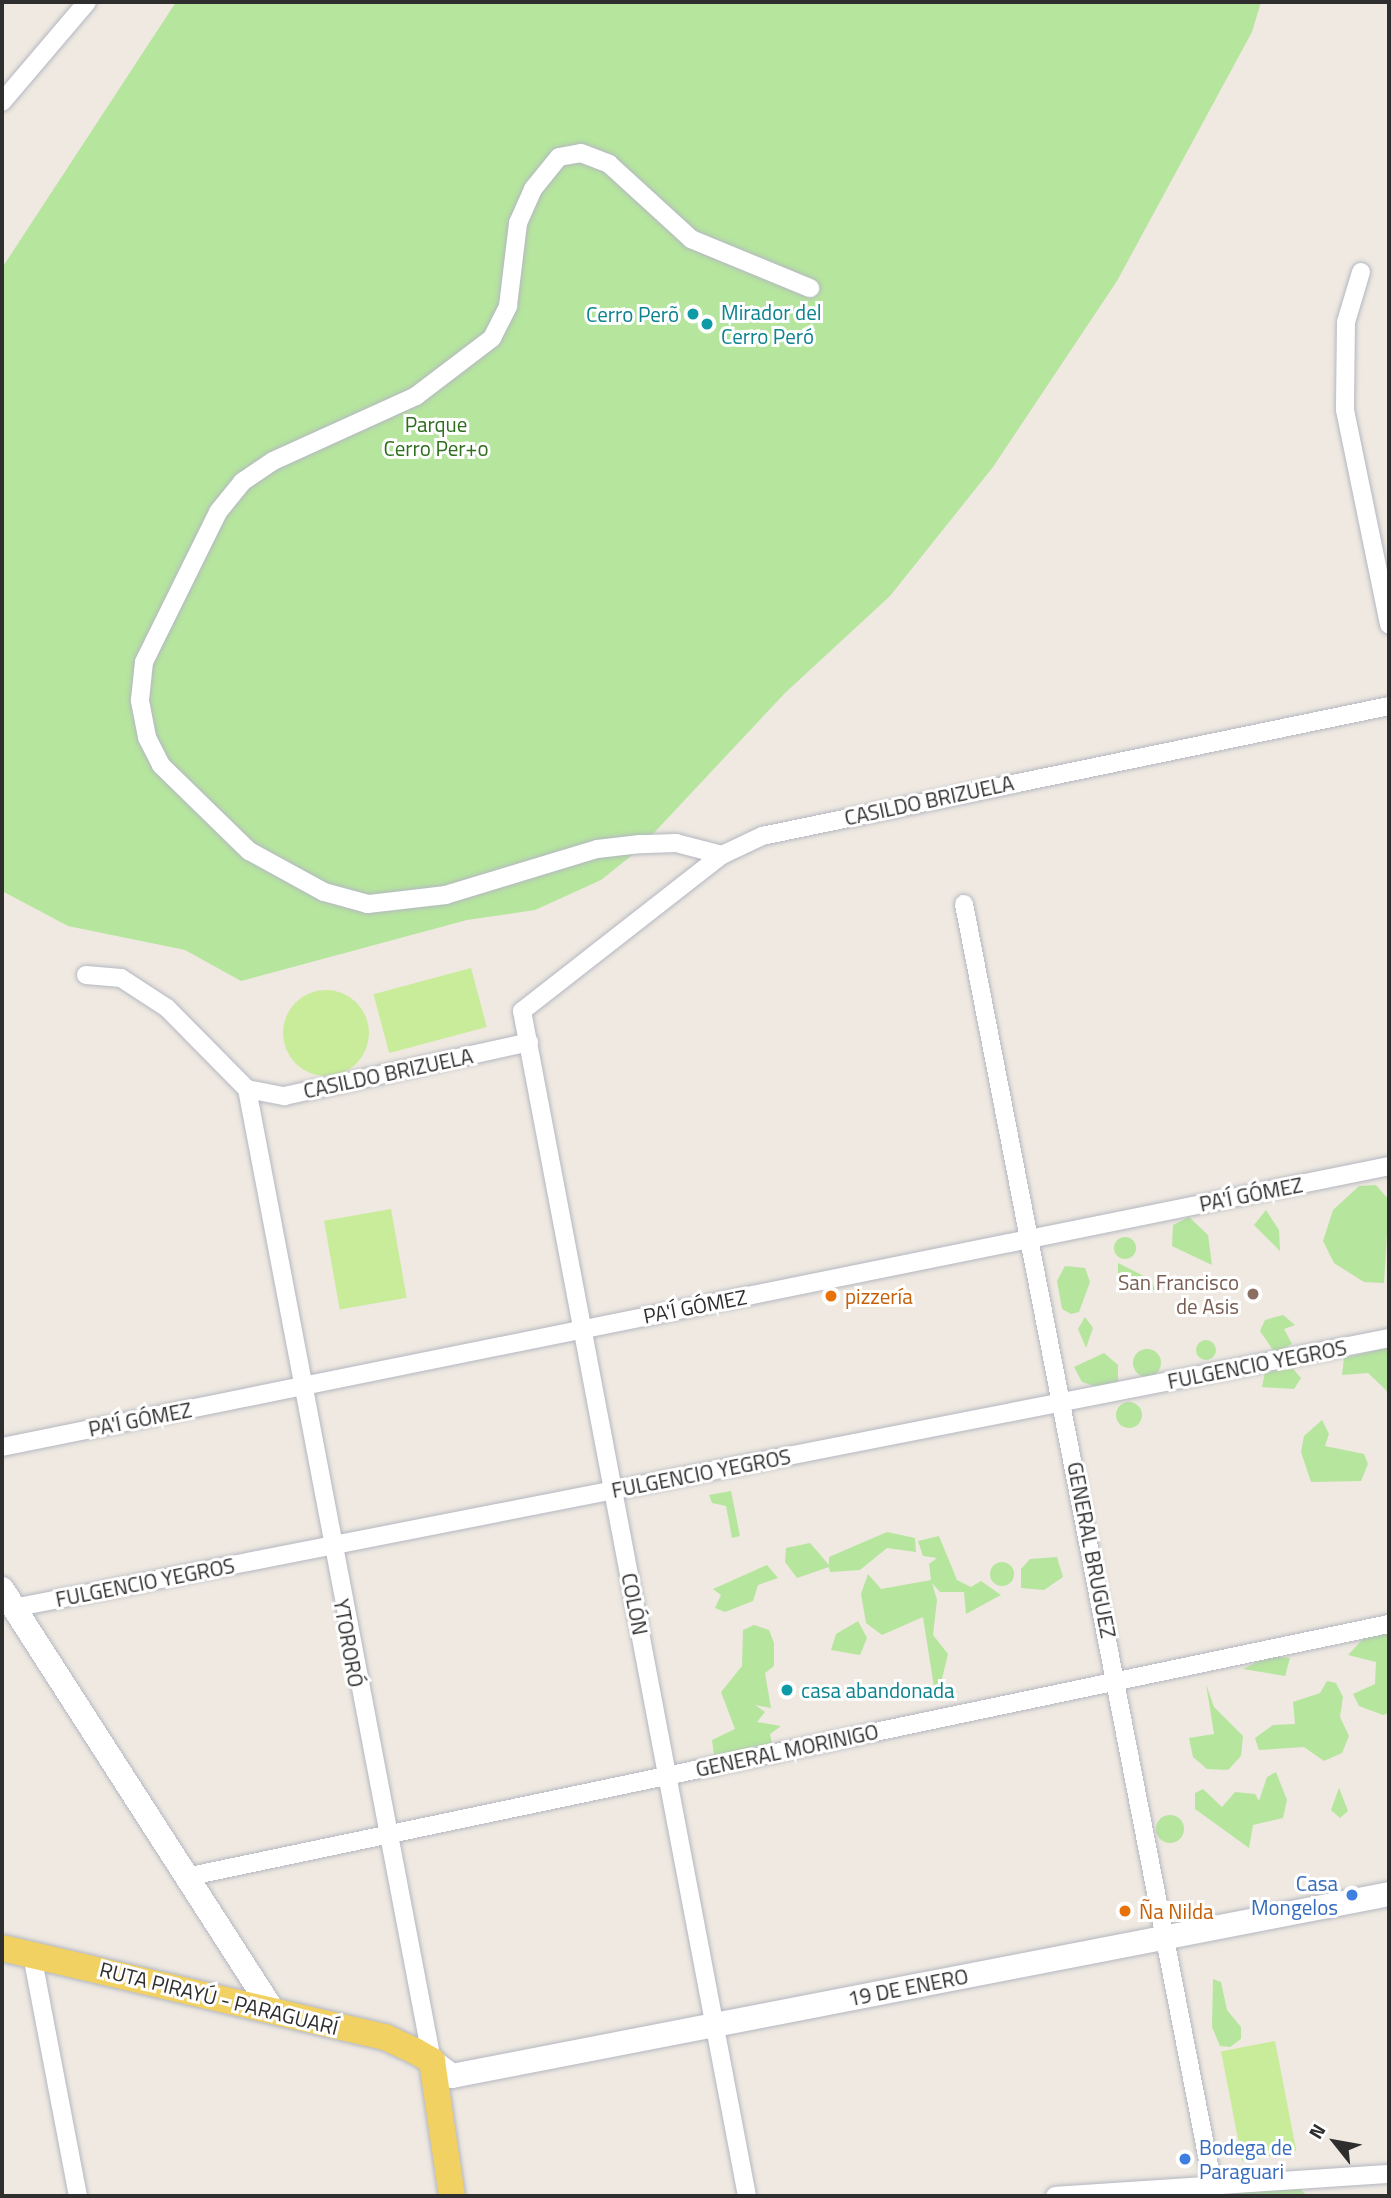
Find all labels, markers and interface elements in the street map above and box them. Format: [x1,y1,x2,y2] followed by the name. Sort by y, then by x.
[721,299,822,349] place label: Mirador del Cerro Peró
[586,301,679,327] place label: Cerro Perõ
[685,306,701,322] marker: Cerro Perõ
[699,316,715,332] marker: Mirador del Cerro Peró
[384,411,488,461] park label: Parque Cerro Per+o
[842,770,1016,830] street label: CASILDO BRIZUELA
[301,1043,475,1103] street label: CASILDO BRIZUELA
[1197,1172,1305,1216] street label: PA'Í GÓMEZ
[1118,1269,1239,1319] place label: San Francisco de Asis
[845,1283,913,1309] place label: pizzería
[641,1284,749,1328] street label: PA'Í GÓMEZ
[1245,1286,1261,1302] marker: San Francisco de Asis
[823,1288,839,1304] marker: pizzería
[1165,1334,1349,1394] street label: FULGENCIO YEGROS
[86,1397,194,1441] street label: PA'Í GÓMEZ
[609,1443,793,1503] street label: FULGENCIO YEGROS
[1063,1460,1121,1640] street label: GENERAL BRUGUEZ
[53,1552,237,1612] street label: FULGENCIO YEGROS
[617,1571,653,1637] street label: COLÓN
[329,1597,369,1689] street label: YTORORÓ
[801,1677,955,1703] place label: casa abandonada
[779,1682,795,1698] marker: casa abandonada
[693,1718,881,1782] street label: GENERAL MORINIGO
[1251,1870,1338,1920] place label: Casa Mongelos
[1344,1887,1360,1903] marker: Casa Mongelos
[1139,1898,1214,1924] place label: Ña Nilda
[1117,1903,1133,1919] marker: Ña Nilda
[97,1956,341,2040] street label: RUTA PIRAYÚ - PARAGUARÍ
[846,1963,970,2011] street label: 19 DE ENERO
[1300,2107,1370,2177] north arrow
[1301,2118,1332,2144] text: N
[1199,2134,1292,2184] place label: Bodega de Paraguari
[1177,2151,1193,2167] marker: Bodega de Paraguari

